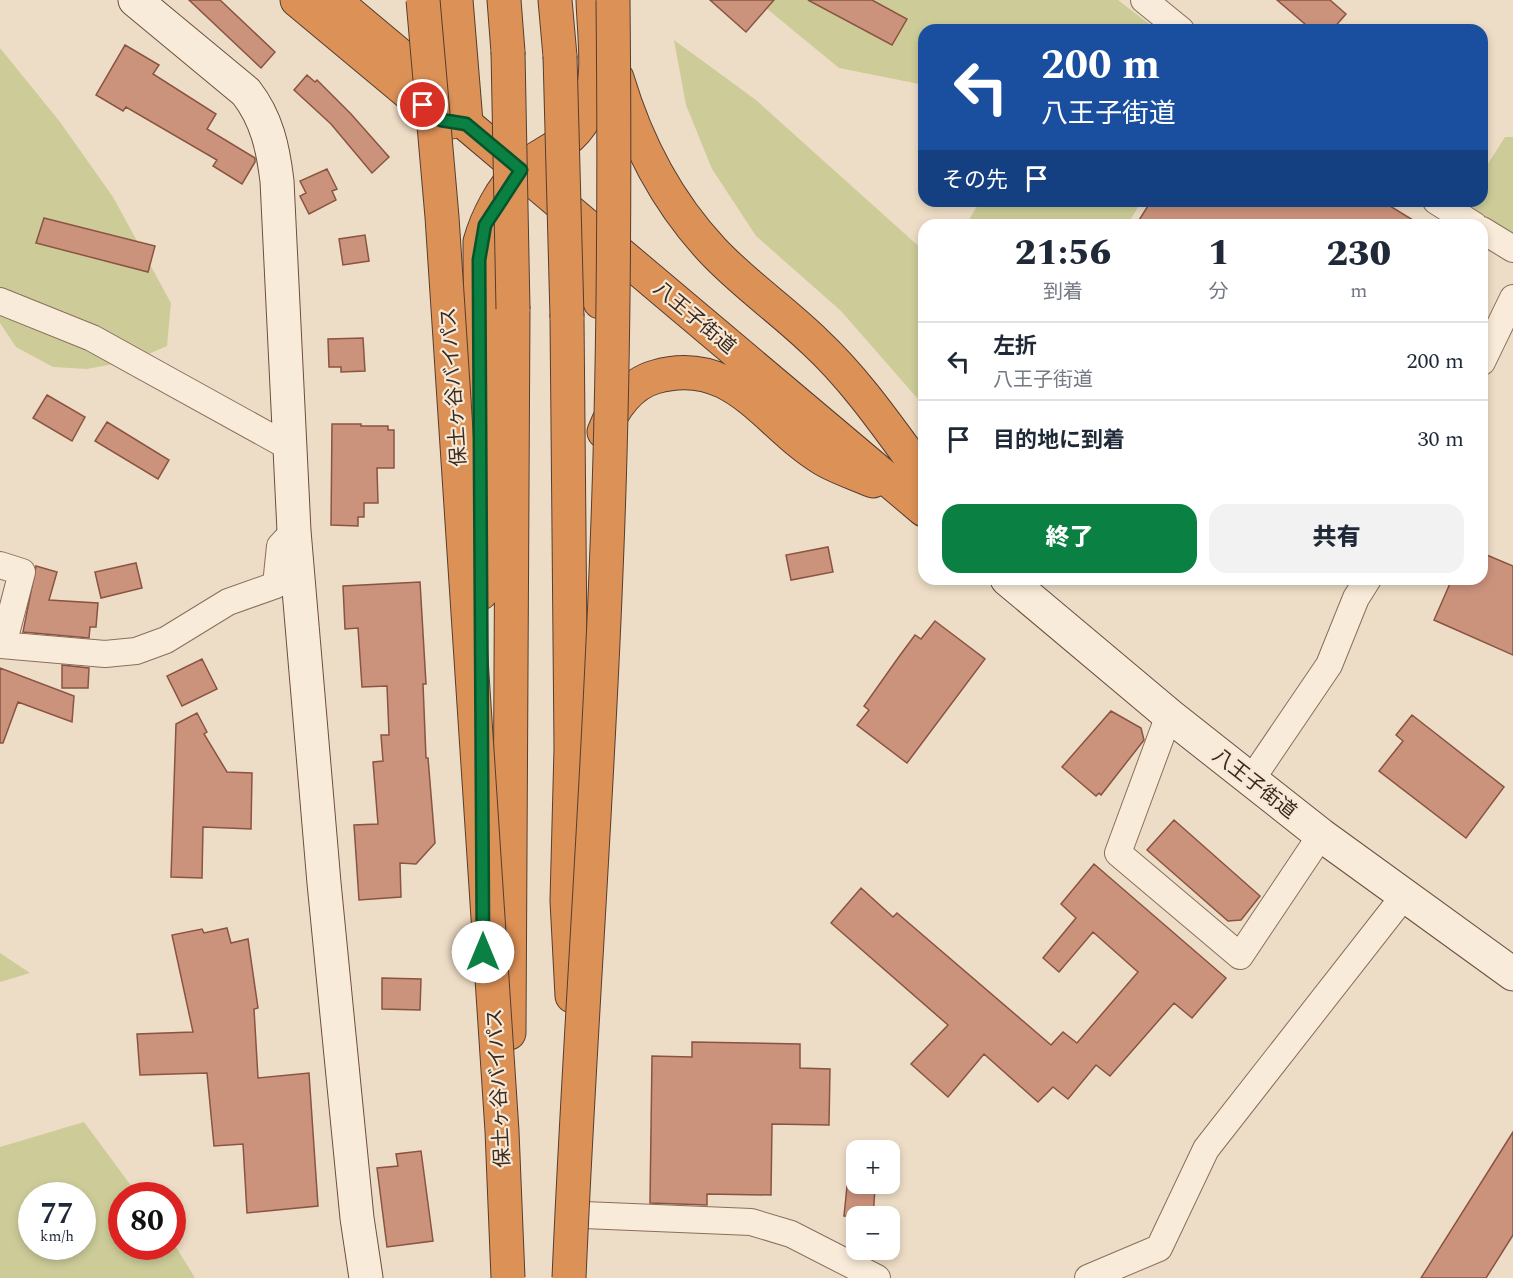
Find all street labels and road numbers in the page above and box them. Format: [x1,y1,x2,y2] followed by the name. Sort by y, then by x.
[646,274,742,361] street label: 八王子街道
[433,306,475,468] street label: 保土ヶ谷バイパス
[1206,741,1303,826] street label: 八王子街道
[480,1007,518,1168] street label: 保土ヶ谷バイパス

